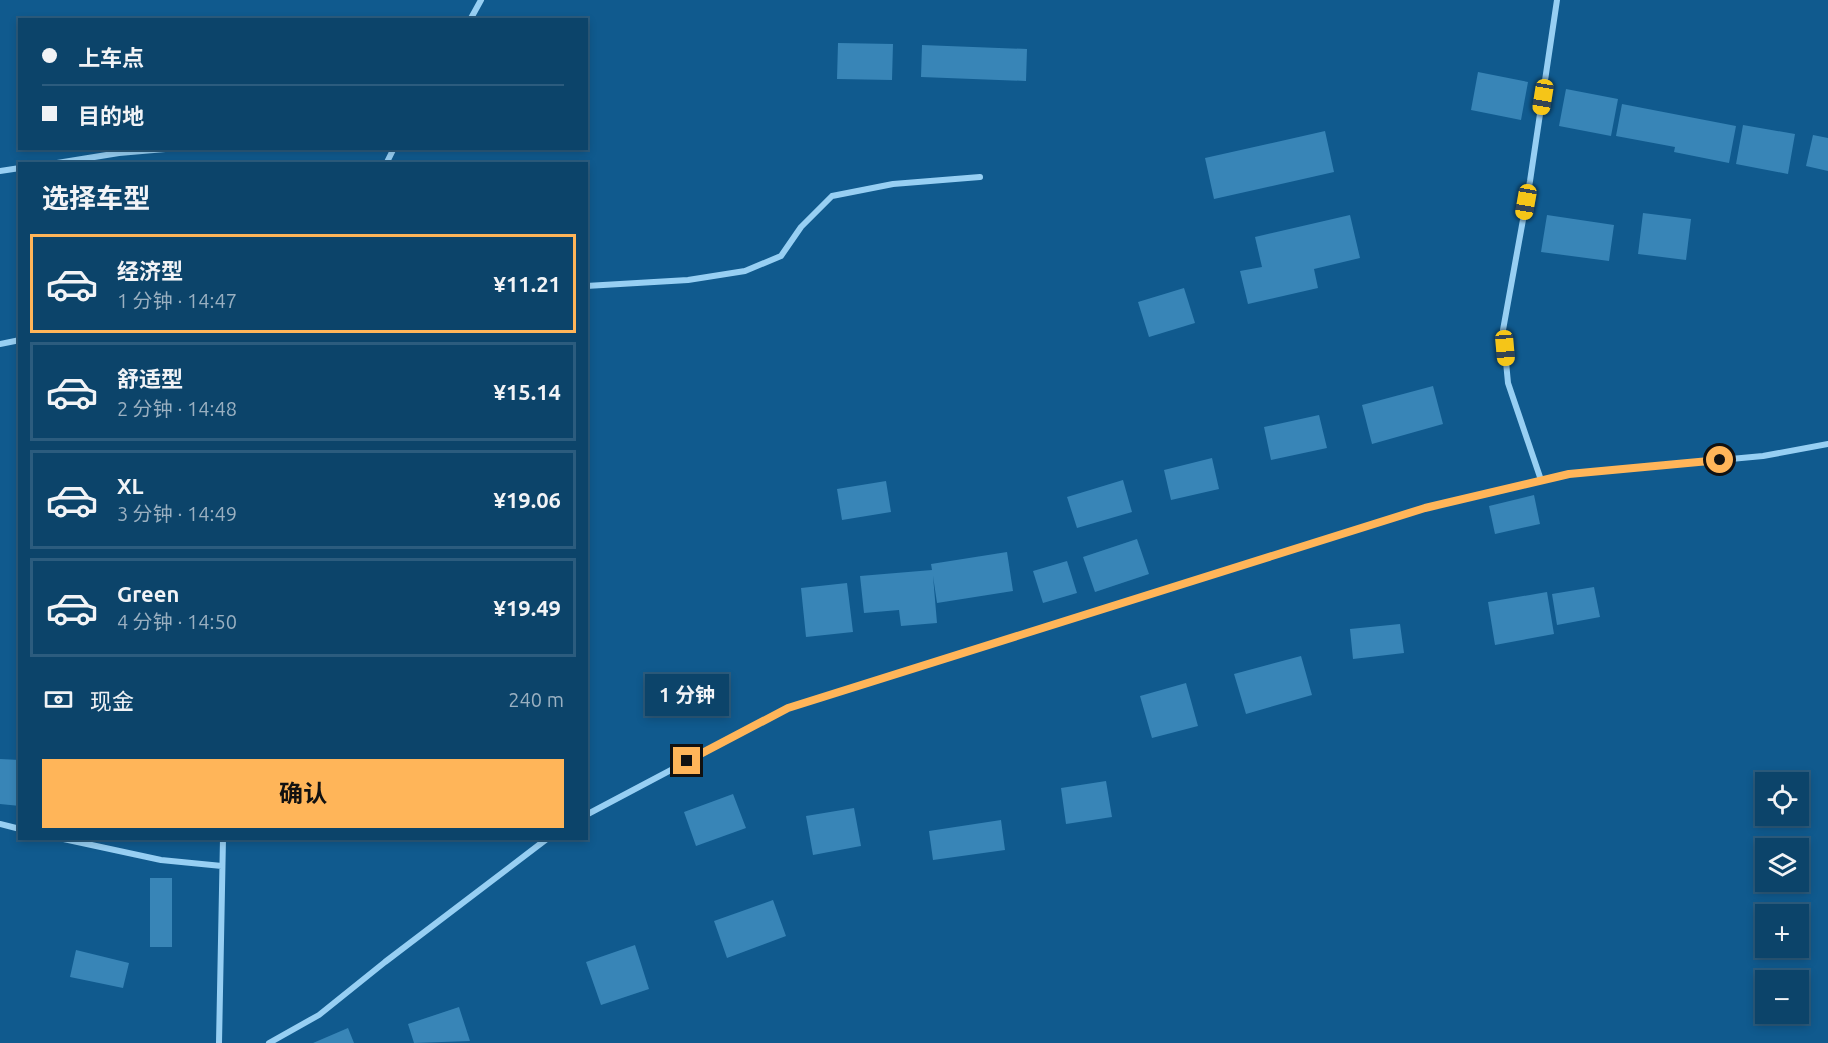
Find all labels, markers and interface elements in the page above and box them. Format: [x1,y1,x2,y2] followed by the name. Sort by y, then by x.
[78,45,144,70] text: 上车点
[1531,78,1555,116] car
[78,103,144,128] text: 目的地
[42,183,150,213] text: 选择车型
[1514,183,1538,221] car
[45,257,99,311] icon: car
[117,258,183,283] text: 经济型
[494,271,561,296] text: ¥11.21
[117,289,237,312] text: 1 分钟 · 14:47
[1494,329,1516,367] car
[45,365,99,419] icon: car
[117,366,183,391] text: 舒适型
[494,379,561,404] text: ¥15.14
[117,397,237,420] text: 2 分钟 · 14:48
[1706,446,1733,473] route start
[45,473,99,527] icon: car
[117,473,144,498] text: XL
[494,487,561,512] text: ¥19.06
[117,502,237,525] text: 3 分钟 · 14:49
[45,581,99,635] icon: car
[117,581,179,606] text: Green
[494,595,561,620] text: ¥19.49
[117,610,237,633] text: 4 分钟 · 14:50
[645,674,729,716] callout: 1 分钟
[42,683,75,716] icon: cash
[659,683,715,706] text: 1 分钟
[90,688,134,713] text: 现金
[508,688,564,711] text: 240 m
[673,747,700,774] route end
[42,759,564,828] button: 确认
[1755,772,1809,1024] map controls
[1755,772,1809,826] button: locate
[1755,838,1809,892] button: layers
[1755,904,1809,958] button: +
[1755,970,1809,1024] button: −

